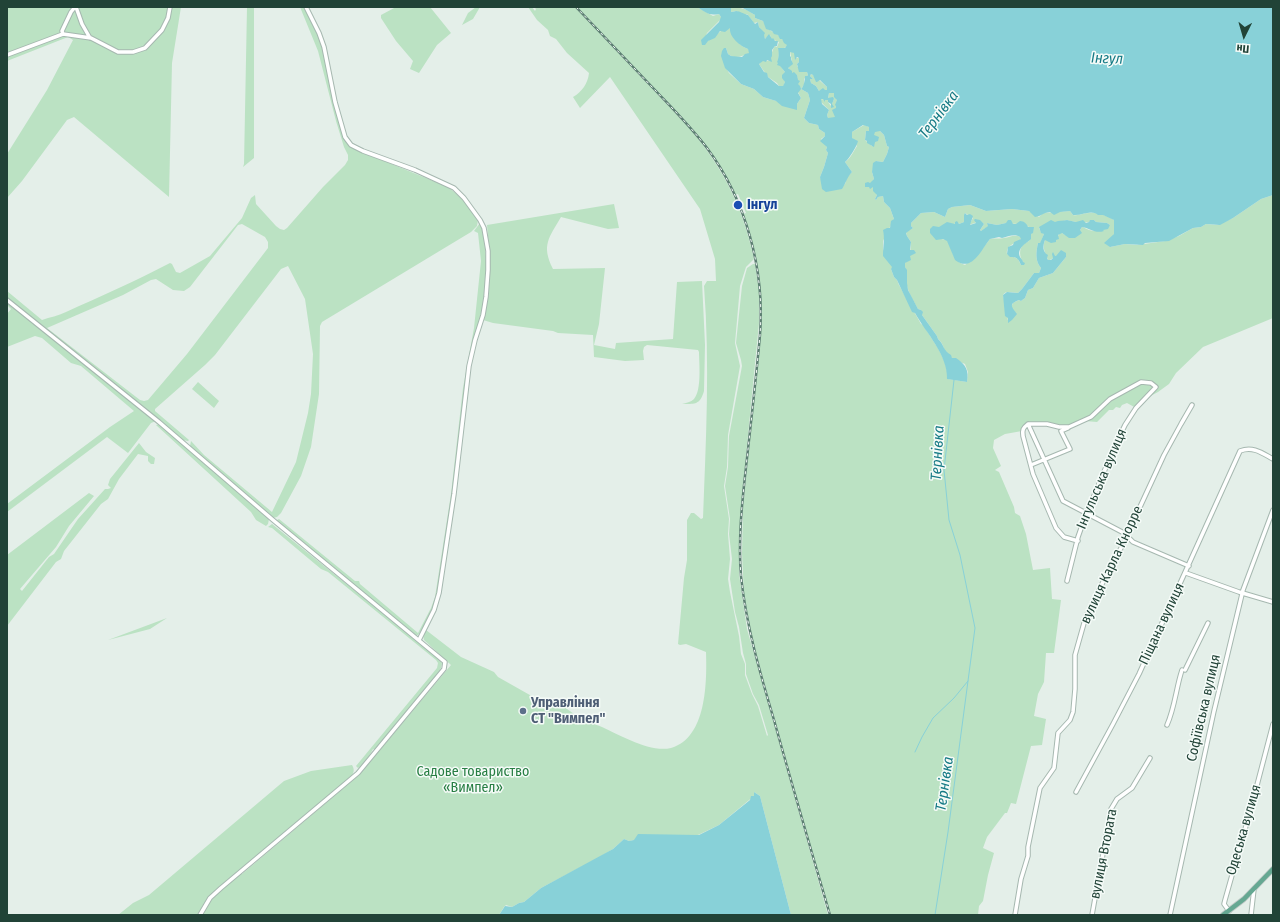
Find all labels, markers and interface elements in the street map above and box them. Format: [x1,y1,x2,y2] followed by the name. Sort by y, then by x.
[1224,16,1264,56] north arrow
[1236,41,1250,55] text: Пн
[1091,49,1123,69] water label: Інгул
[915,88,963,142] water label: Тернівка
[747,197,777,213] place label: Інгул
[732,199,744,211] marker: Інгул
[928,425,948,481] water label: Тернівка
[1073,426,1131,532] street label: Інгульська вулиця
[1077,503,1147,627] street label: вулиця Карла Кнорре
[1136,580,1188,668] street label: Піщана вулиця
[1183,653,1225,763] street label: Софіївська вулиця
[531,695,605,728] place label: Управління СТ "Вимпел"
[518,706,528,716] marker: Управління СТ "Вимпел"
[932,755,958,813] water label: Тернівка
[417,764,529,796] park label: Садове товариство «Вимпел»
[1223,783,1265,877] street label: Одеська вулиця
[1087,808,1121,900] street label: вулиця Втората

